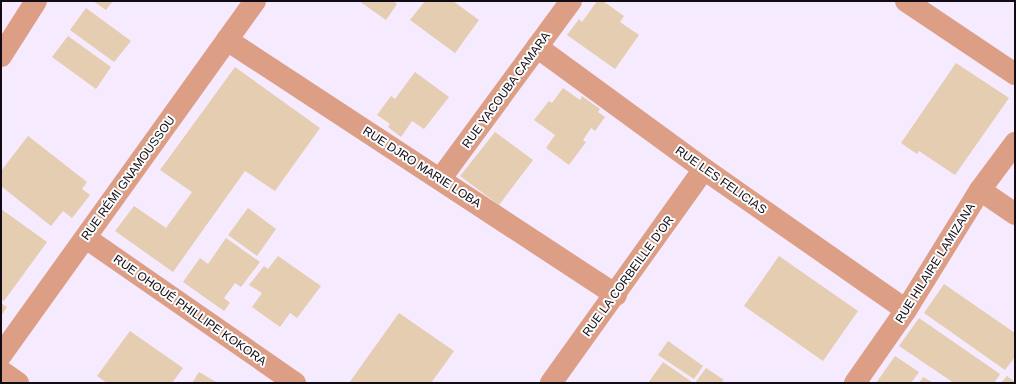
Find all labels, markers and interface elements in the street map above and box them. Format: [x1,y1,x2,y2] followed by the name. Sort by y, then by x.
[459,29,553,151] street label: RUE YACOUBA CAMARA
[77,113,178,243] street label: RUE RÉMI GNAMOUSSOU
[360,124,484,210] street label: RUE DJRO MARIE LOBA
[673,143,769,217] street label: RUE LES FELICIAS
[892,200,978,326] street label: RUE HILAIRE LAMIZANA
[580,213,677,339] street label: RUE LA CORBEILLE D'OR
[111,251,270,368] street label: RUE OHOUÉ PHILLIPE KOKORA

